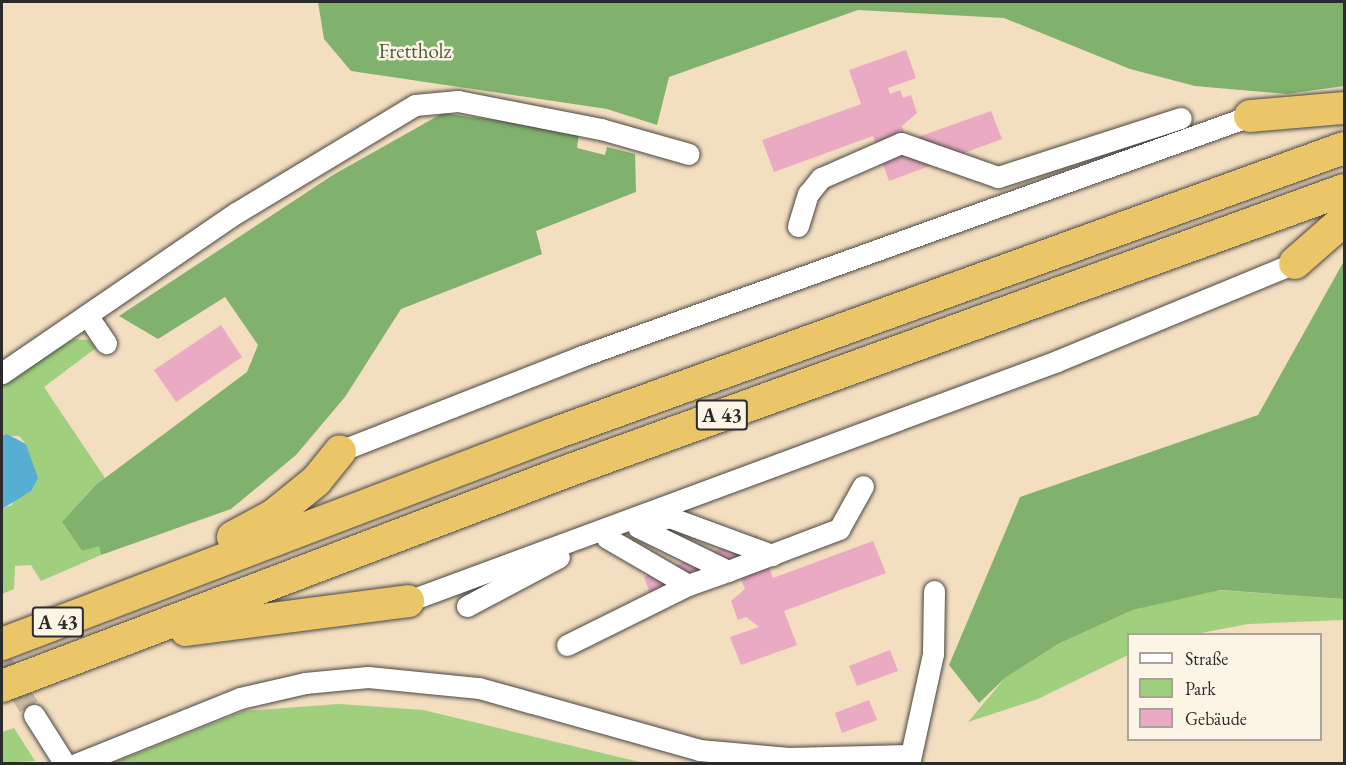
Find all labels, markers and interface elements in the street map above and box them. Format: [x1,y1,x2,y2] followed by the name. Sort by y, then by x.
[379,38,451,64] park label: Frettholz
[695,398,749,432] road number: A 43
[31,605,85,639] road number: A 43
[1127,633,1322,741] legend
[1185,647,1228,670] text: Straße
[1185,677,1216,700] text: Park
[1185,707,1247,730] text: Gebäude

